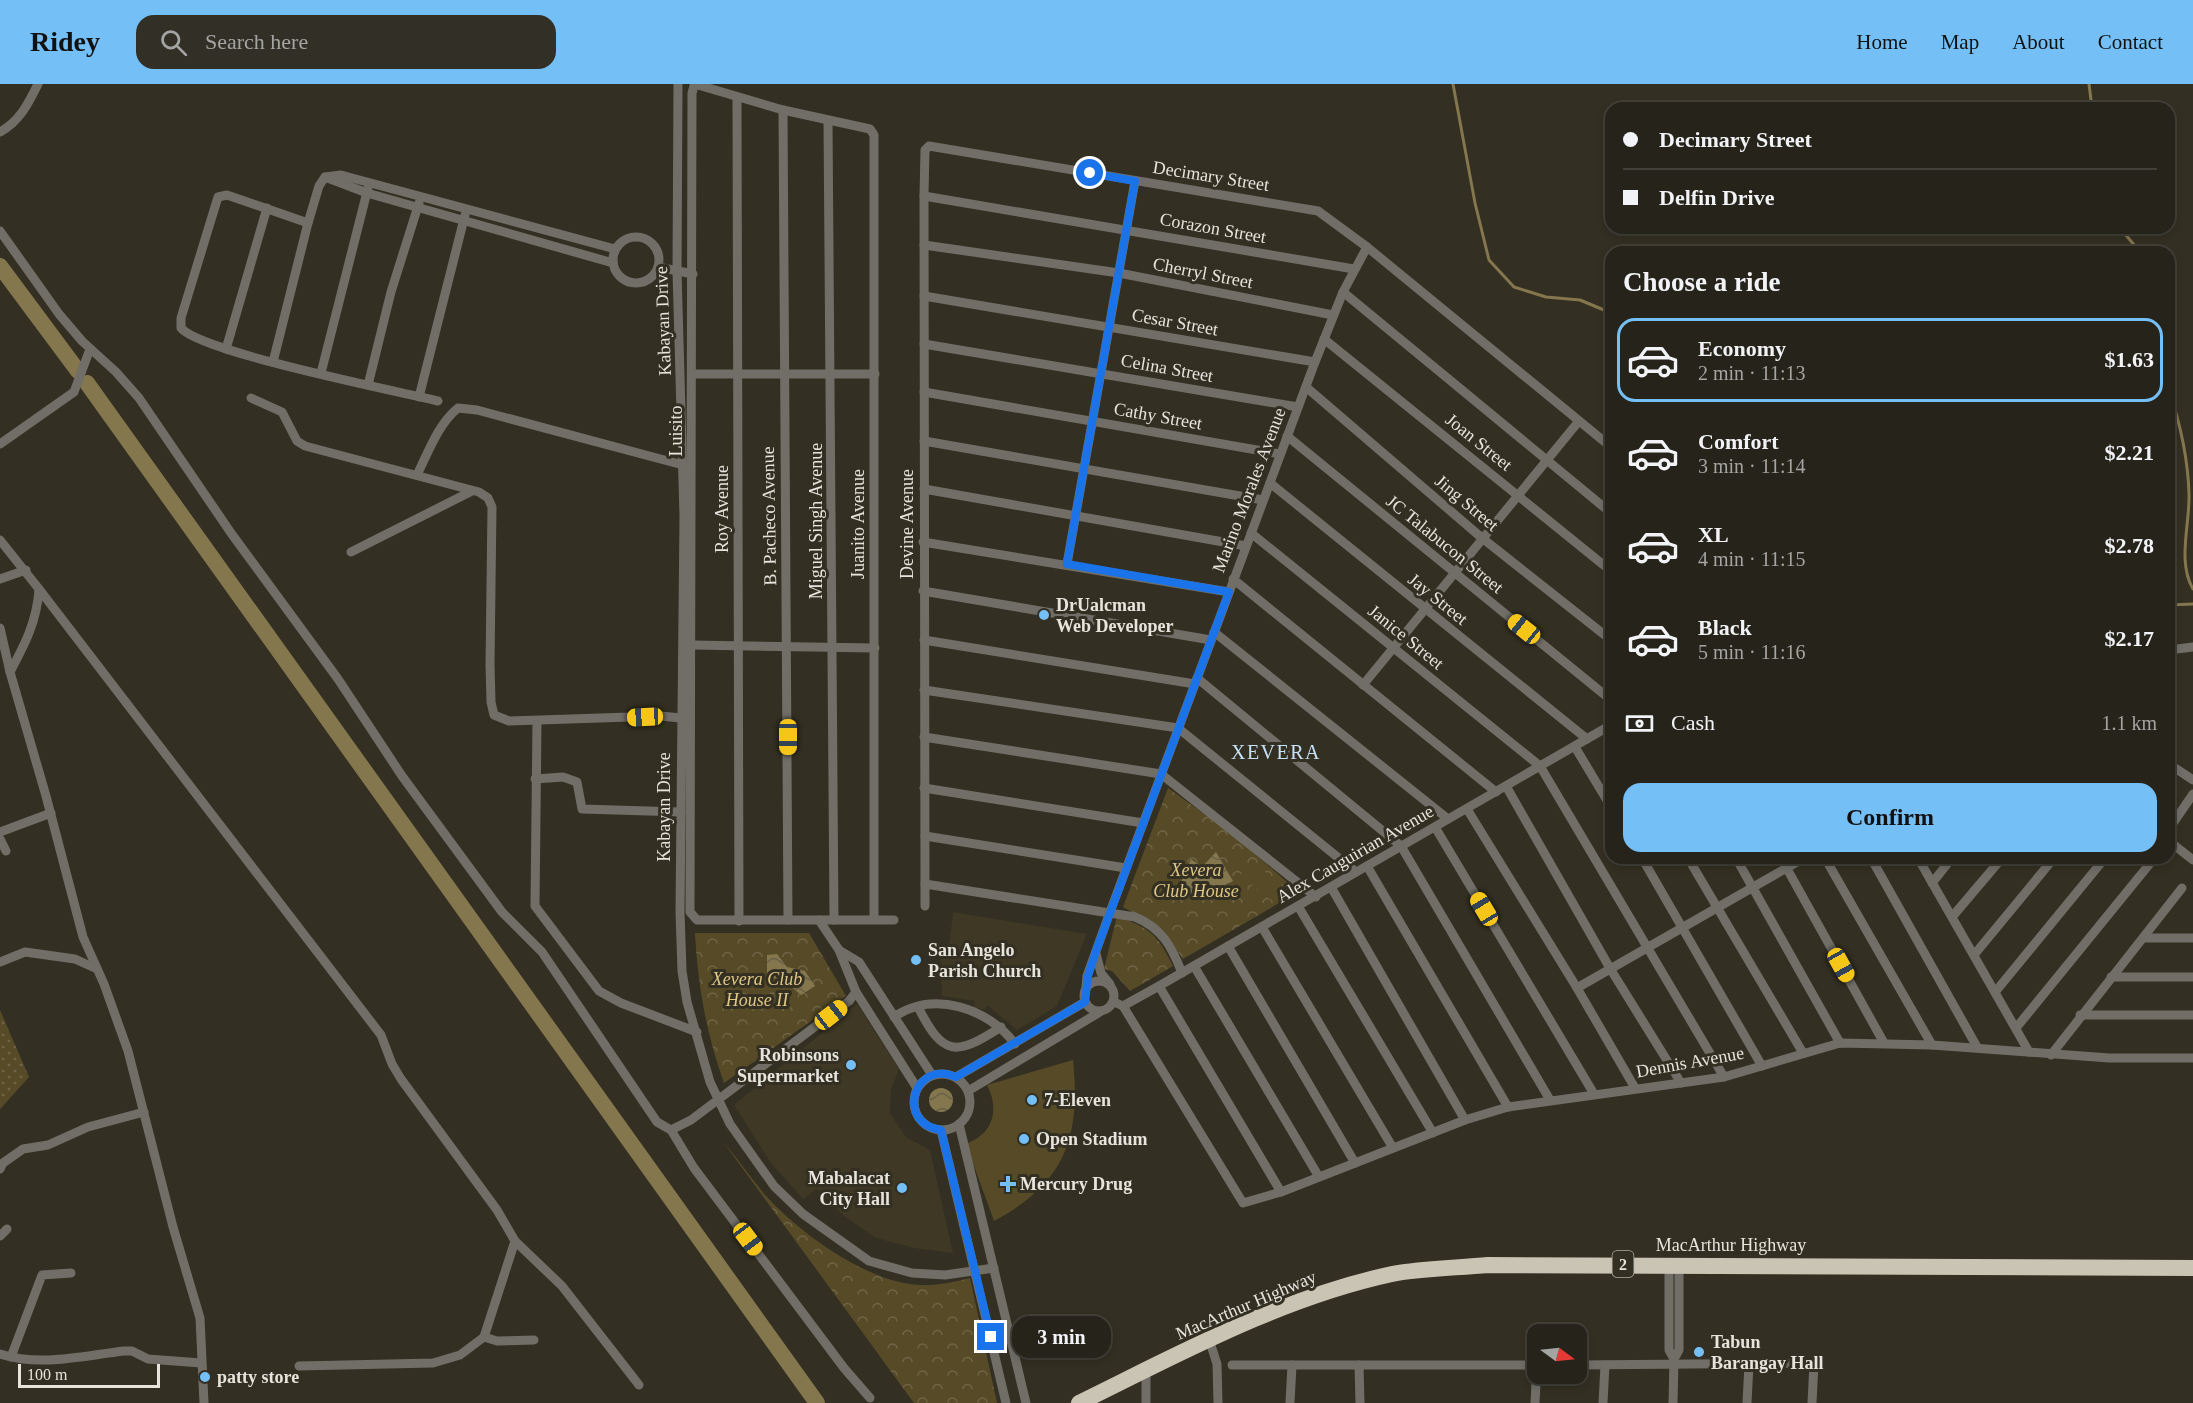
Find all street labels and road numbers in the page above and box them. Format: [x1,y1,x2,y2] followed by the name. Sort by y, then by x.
[1151,157,1271,195] street label: Decimary Street
[1158,209,1268,247] street label: Corazon Street
[1151,254,1255,292] street label: Cherryl Street
[651,266,675,376] street label: Kabayan Drive
[1130,305,1220,339] street label: Cesar Street
[1119,350,1215,386] street label: Celina Street
[1112,398,1204,434] street label: Cathy Street
[666,405,686,457] street label: Luisito
[1208,405,1290,575] street label: Marino Morales Avenue
[1442,409,1516,475] street label: Joan Street
[806,443,826,599] street label: Miguel Singh Avenue
[758,446,780,586] street label: B. Pacheco Avenue
[712,465,732,553] street label: Roy Avenue
[848,469,868,579] street label: Juanito Avenue
[897,469,917,579] street label: Devine Avenue
[1431,471,1503,535] street label: Jing Street
[1383,491,1507,597] street label: JC Talabucon Street
[1404,569,1472,629] street label: Jay Street
[1364,600,1448,674] street label: Janice Street
[654,752,674,862] street label: Kabayan Drive
[1273,801,1437,907] street label: Alex Cauguirian Avenue
[1635,1043,1745,1081] street label: Dennis Avenue
[1656,1235,1806,1255] street label: MacArthur Highway
[1612,1251,1634,1277] road number: 2
[1173,1266,1319,1344] street label: MacArthur Highway

